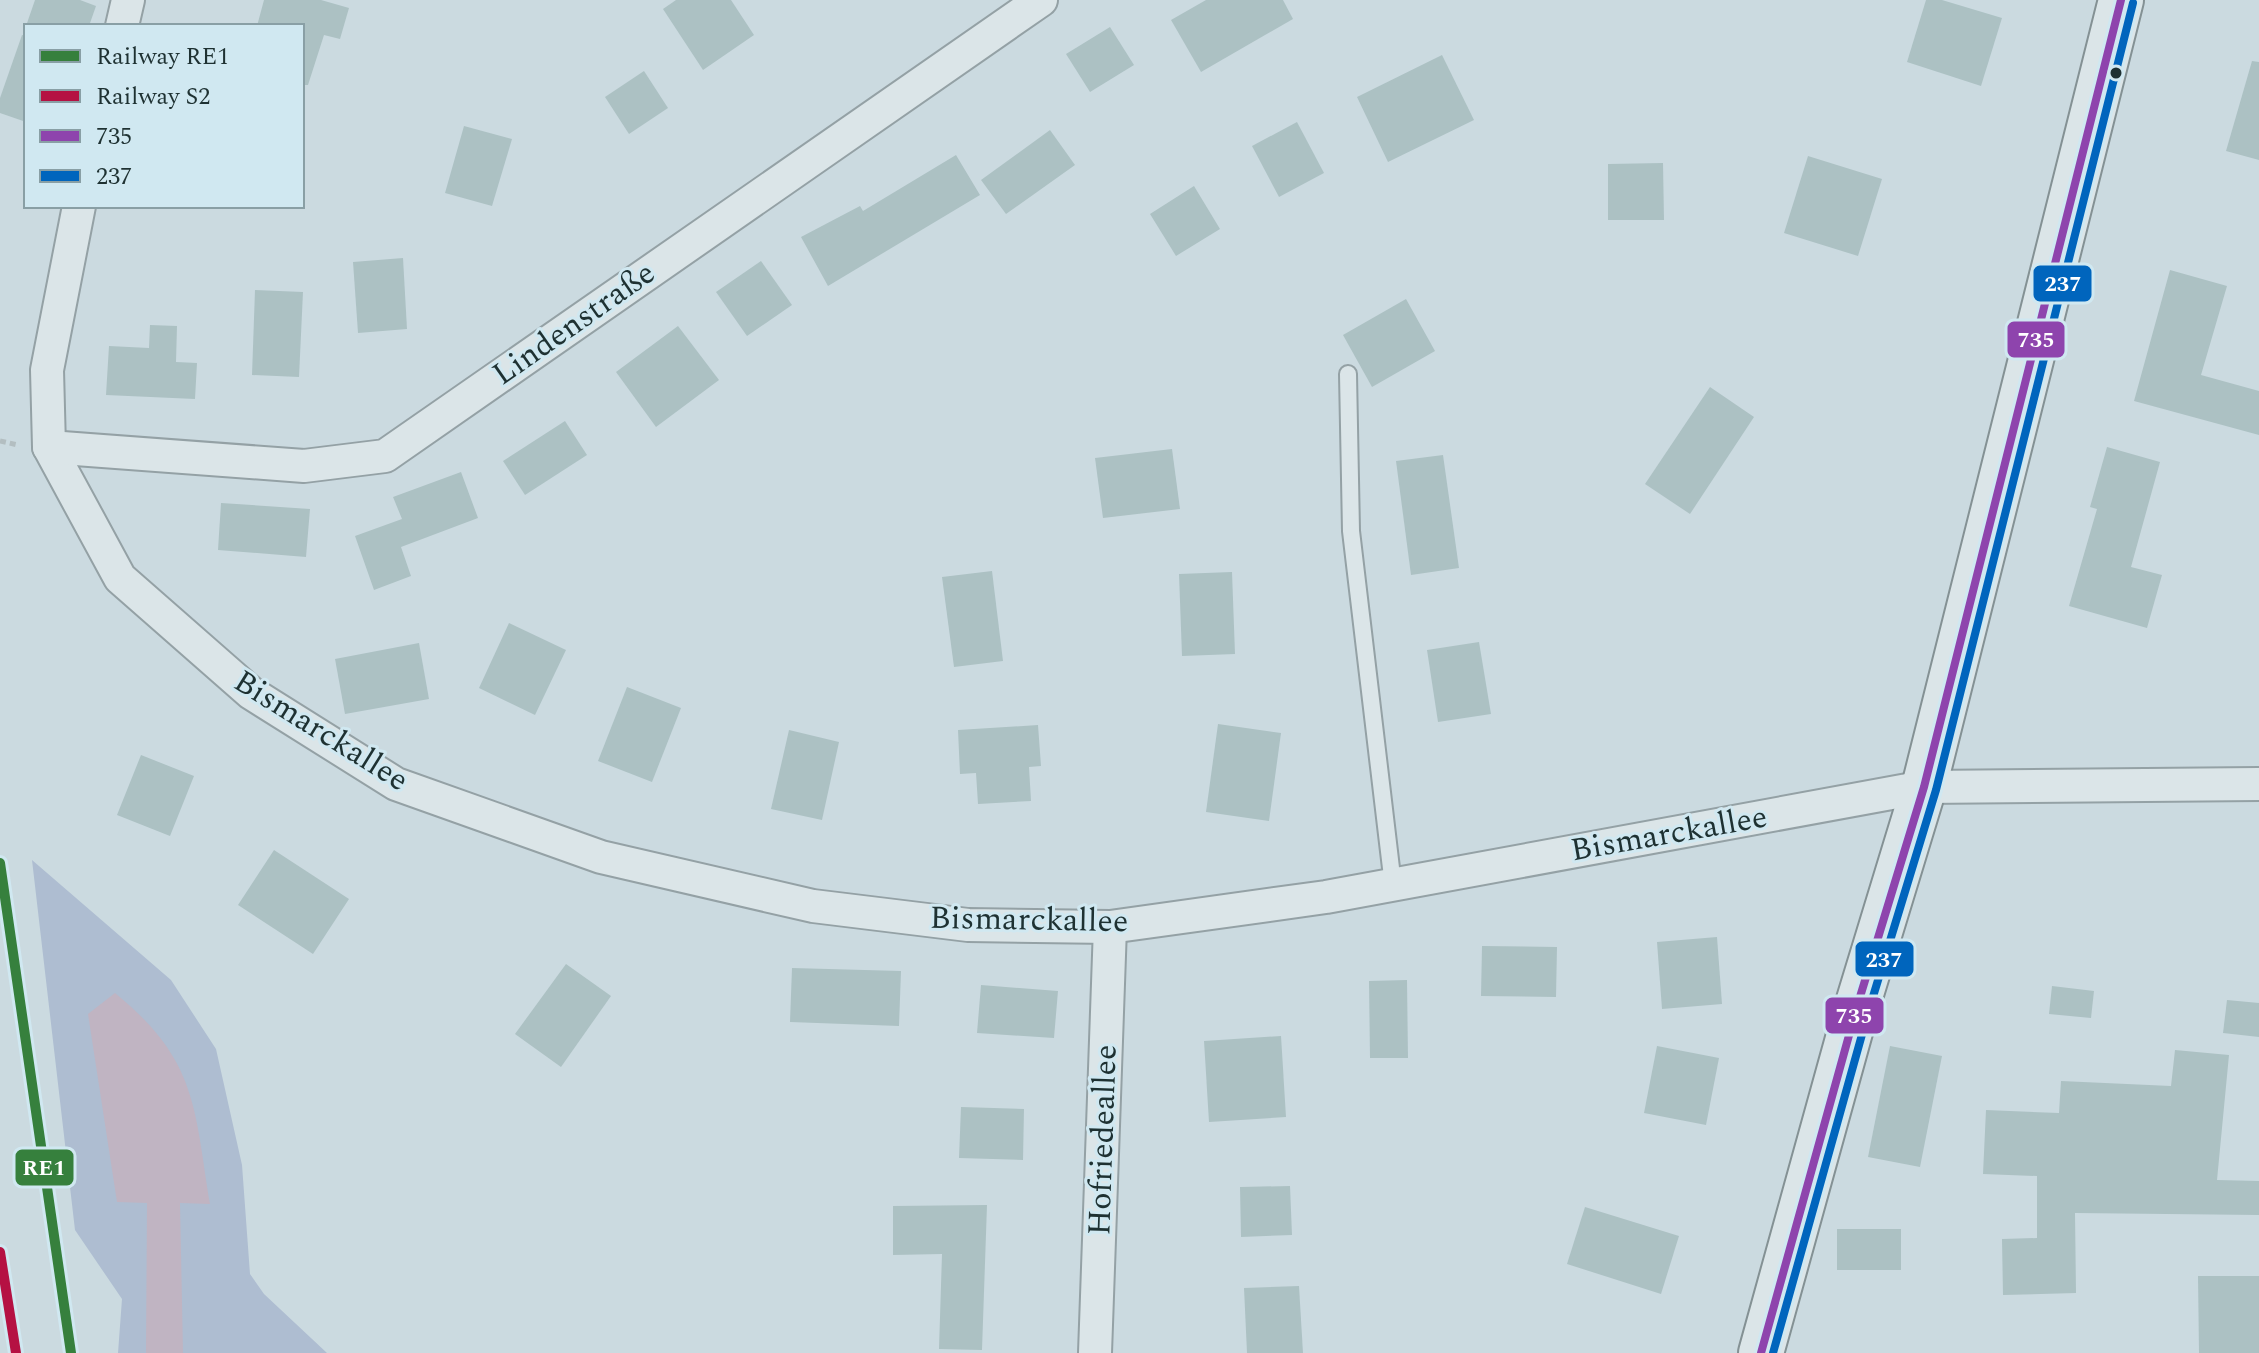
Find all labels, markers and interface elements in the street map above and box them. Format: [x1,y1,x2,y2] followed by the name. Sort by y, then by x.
[24,24,304,208] legend
[96,39,229,75] text: Railway RE1
[2108,65,2124,81] unlabelled marker
[96,79,210,115] text: Railway S2
[96,119,132,155] text: 735
[96,159,132,195] text: 237
[482,250,666,398] street label: Lindenstraße
[2032,264,2093,303] line badge: 237
[2044,268,2082,301] text: 237
[2006,320,2066,359] line badge: 735
[2017,324,2055,357] text: 735
[224,658,418,804] street label: Bismarckallee
[1567,793,1771,875] street label: Bismarckallee
[929,894,1129,946] street label: Bismarckallee
[1854,940,1915,978] line badge: 237
[1865,944,1903,977] text: 237
[1824,996,1885,1035] line badge: 735
[1835,1000,1873,1033] text: 735
[1075,1044,1131,1236] street label: Hofriedeallee
[14,1148,75,1187] line badge: RE1
[22,1152,66,1185] text: RE1

